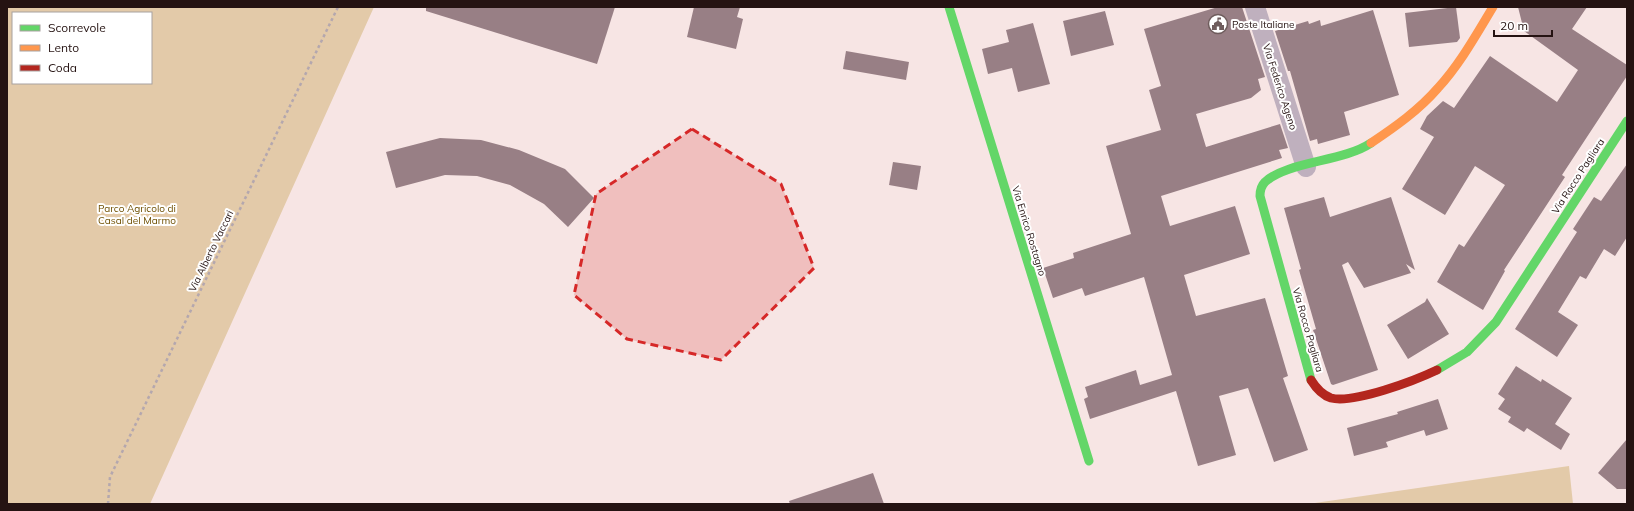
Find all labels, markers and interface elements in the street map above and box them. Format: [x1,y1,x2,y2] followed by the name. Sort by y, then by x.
[12,12,152,84] legend
[1494,12,1552,38] scale bar
[1207,13,1229,35] public building icon: Poste Italiane
[1232,18,1295,31] place label: Poste Italiane
[1500,18,1528,33] text: 20 m
[48,20,106,35] text: Scorrevole
[48,40,79,55] text: Lento
[1260,42,1300,132] street label: Via Federico Ageno
[48,60,77,75] text: Coda
[1549,136,1607,216] street label: Via Rocco Pagliara
[1009,184,1049,278] street label: Via Enrico Rostagno
[98,202,176,227] park label: Parco Agricolo di Casal del Marmo
[186,208,236,294] street label: Via Alberto Vaccari
[1290,286,1326,374] street label: Via Rocco Pagliara

